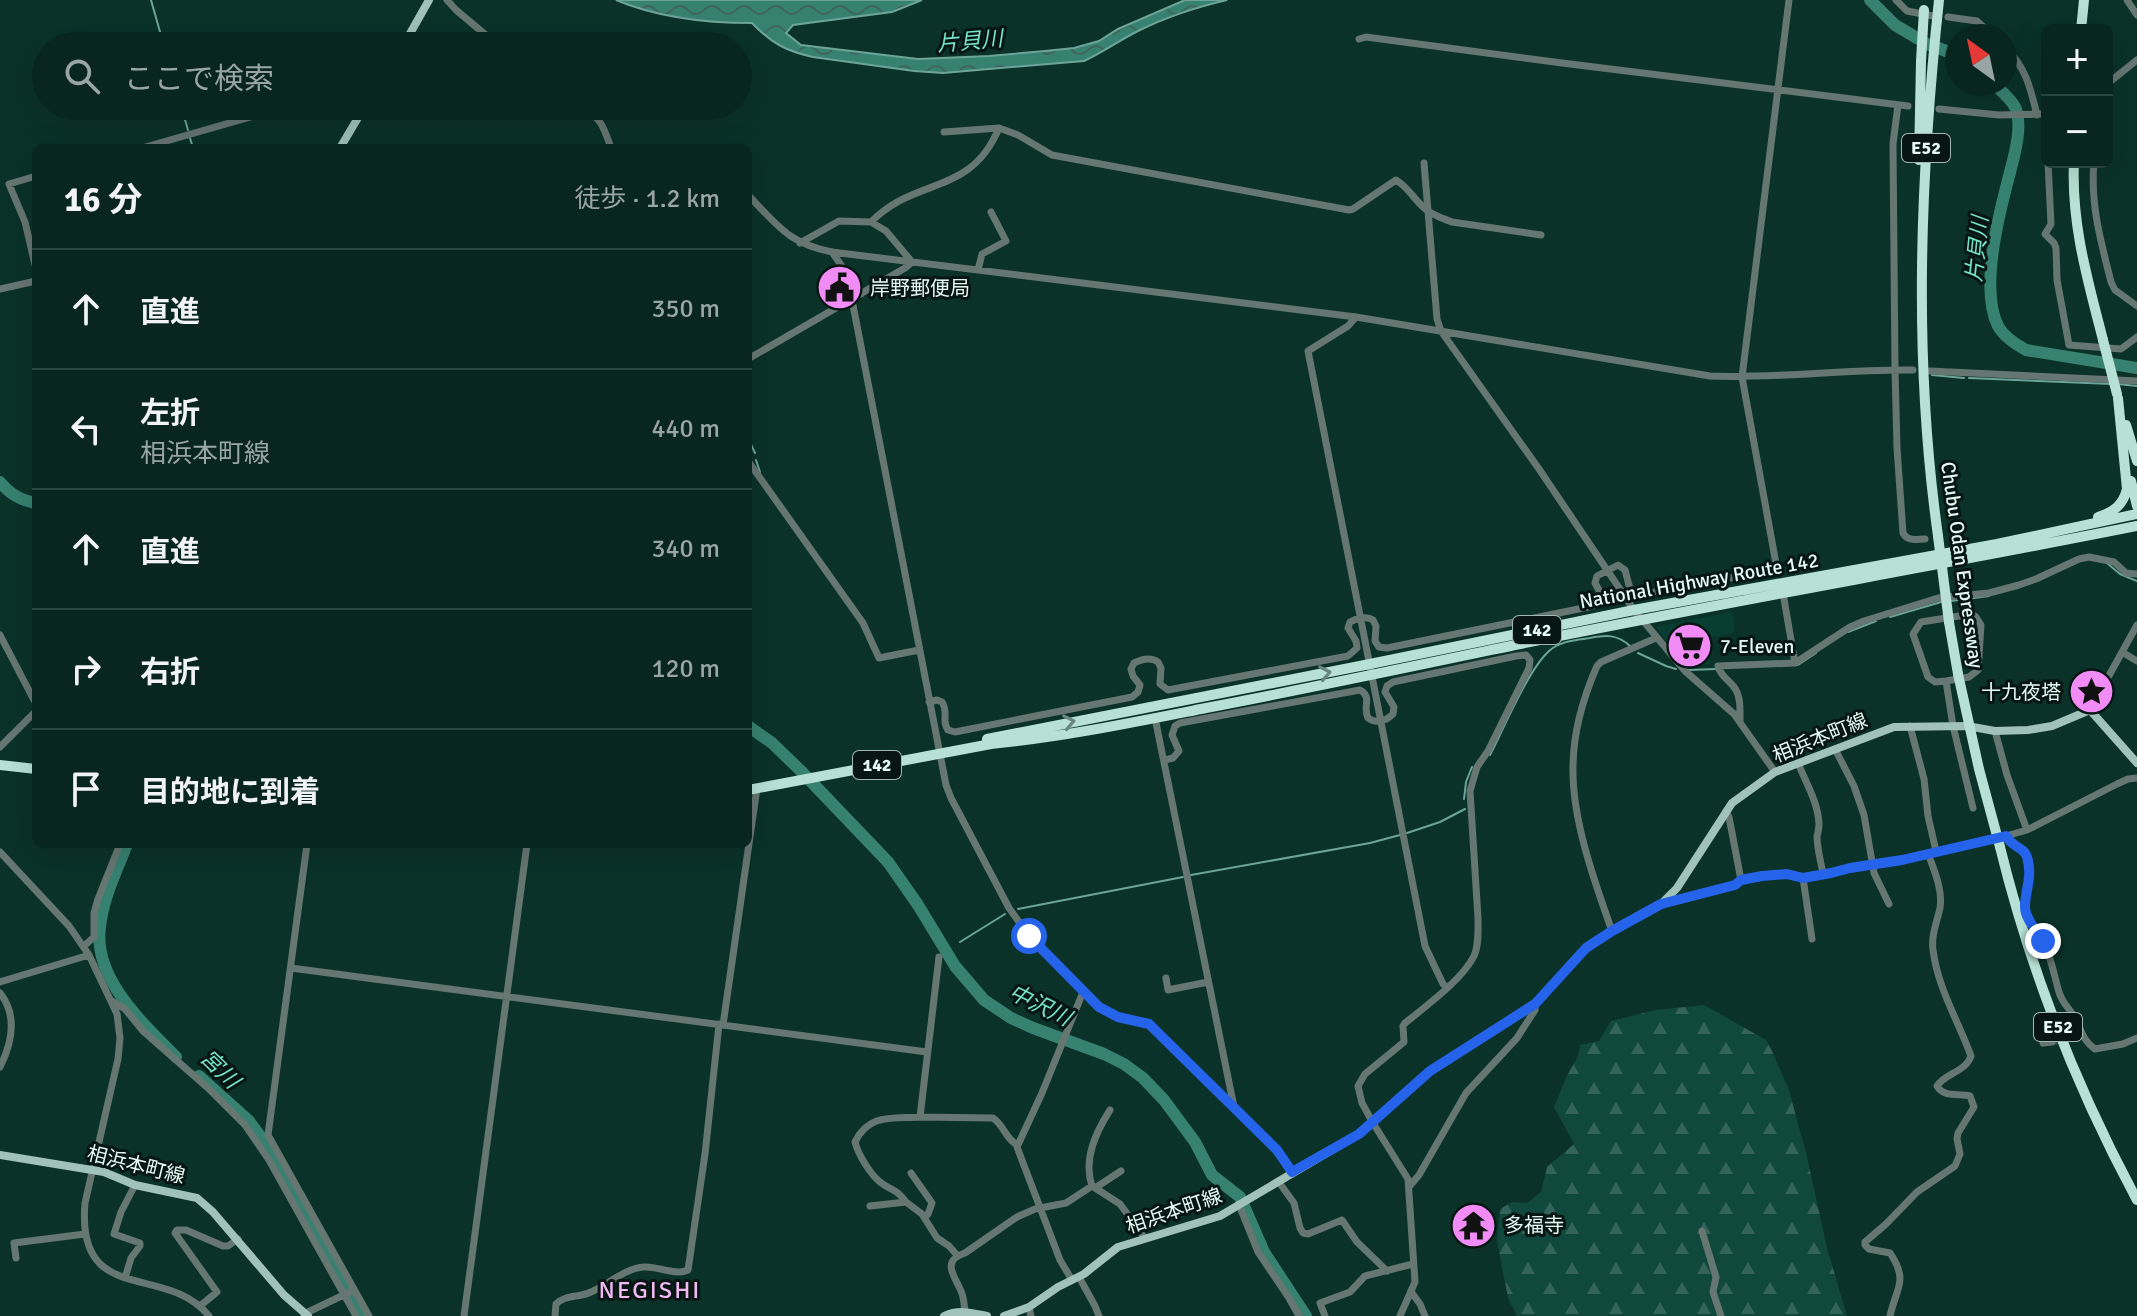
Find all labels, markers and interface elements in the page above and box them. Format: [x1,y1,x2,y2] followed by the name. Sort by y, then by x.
[1945,24,2017,96] north arrow
[2041,24,2113,168] map controls
[2041,24,2113,96] button: +
[936,25,1006,57] water label: 片貝川
[32,32,752,120] search box
[60,54,104,98] icon: search
[124,61,274,98] text: ここで検索
[2041,96,2113,168] button: −
[1902,134,1950,162] road number: E52
[64,179,142,221] text: 16 分
[574,183,720,215] text: 徒歩 · 1.2 km
[1960,213,1994,283] water label: 片貝川
[815,264,863,312] public building icon: 岸野郵便局
[870,276,970,301] place label: 岸野郵便局
[64,287,108,331] icon: ahead
[651,293,720,325] text: 350 m
[140,294,200,331] text: 直進
[140,395,200,432] text: 左折
[64,407,108,451] icon: left
[651,413,720,445] text: 440 m
[140,438,270,470] text: 相浜本町線
[1935,460,1989,670] street label: Chubu Odan Expressway
[64,527,108,571] icon: ahead
[651,533,720,565] text: 340 m
[140,534,200,571] text: 直進
[1577,548,1821,614] street label: National Highway Route 142
[1513,616,1561,644] road number: 142
[1665,622,1713,670] supermarket icon: 7-Eleven
[1720,634,1794,659] place label: 7-Eleven
[64,647,108,691] icon: right
[651,653,720,685] text: 120 m
[140,654,200,691] text: 右折
[1317,665,1331,682] one-way arrow
[2068,668,2116,716] place icon: 十九夜塔
[1981,680,2061,705] place label: 十九夜塔
[1769,708,1871,768] street label: 相浜本町線
[1063,714,1076,731] one-way arrow
[853,751,901,779] road number: 142
[64,767,108,811] icon: arrive
[140,774,320,811] text: 目的地に到着
[1011,918,1047,954] route start
[2025,923,2061,959] route end
[1004,978,1077,1032] water label: 中沢川
[2034,1013,2082,1041] road number: E52
[195,1044,247,1095] water label: 宮川
[84,1141,188,1189] street label: 相浜本町線
[1123,1183,1225,1239] street label: 相浜本町線
[1449,1201,1497,1249] temple icon: 多福寺
[1504,1213,1564,1238] place label: 多福寺
[599,1275,701,1305] district label: NEGISHI

